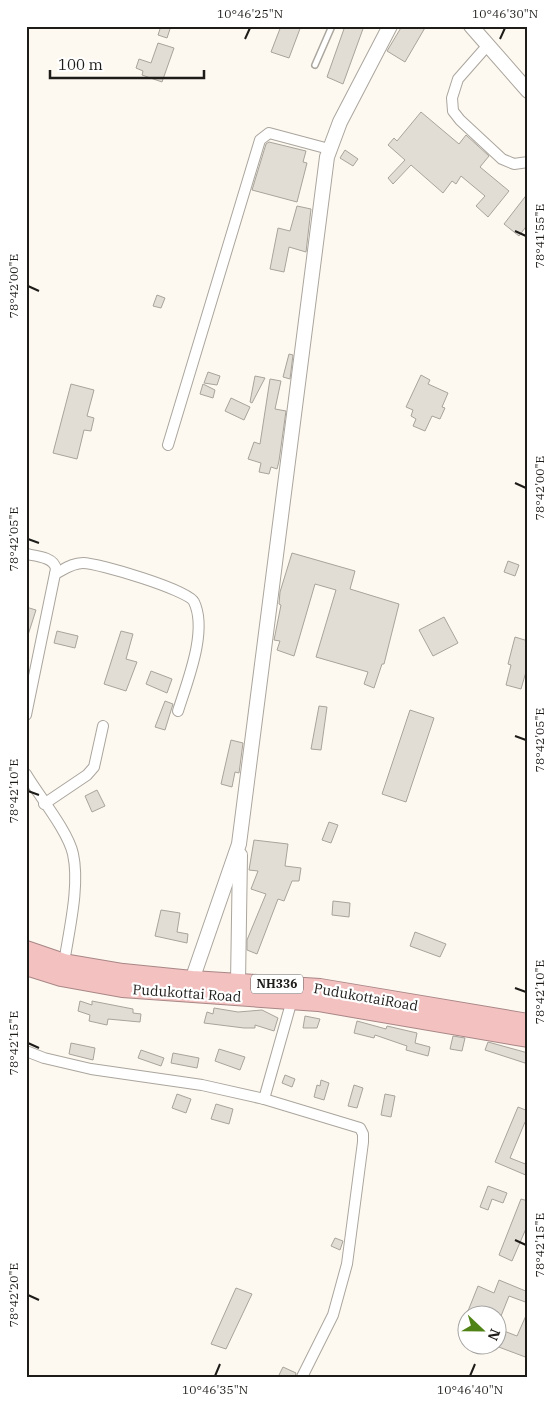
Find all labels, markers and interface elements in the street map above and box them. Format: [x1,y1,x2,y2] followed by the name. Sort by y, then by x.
[217,6,283,21] text: 10°46'25"N
[472,6,538,21] text: 10°46'30"N
[50,48,204,80] scale bar
[58,55,103,74] text: 100 m
[532,204,547,268] text: 78°41'55"E
[6,254,21,318] text: 78°42'00"E
[532,456,547,520] text: 78°42'00"E
[6,507,21,571] text: 78°42'05"E
[532,708,547,772] text: 78°42'05"E
[6,759,21,823] text: 78°42'10"E
[532,960,547,1024] text: 78°42'10"E
[251,974,303,994] road number: NH336
[312,979,420,1015] street label: PudukottaiRoad
[132,980,242,1006] street label: Pudukottai Road
[6,1011,21,1075] text: 78°42'15"E
[532,1213,547,1277] text: 78°42'15"E
[6,1263,21,1327] text: 78°42'20"E
[456,1306,506,1356] north arrow
[484,1326,504,1343] text: N
[182,1382,248,1397] text: 10°46'35"N
[437,1382,503,1397] text: 10°46'40"N

